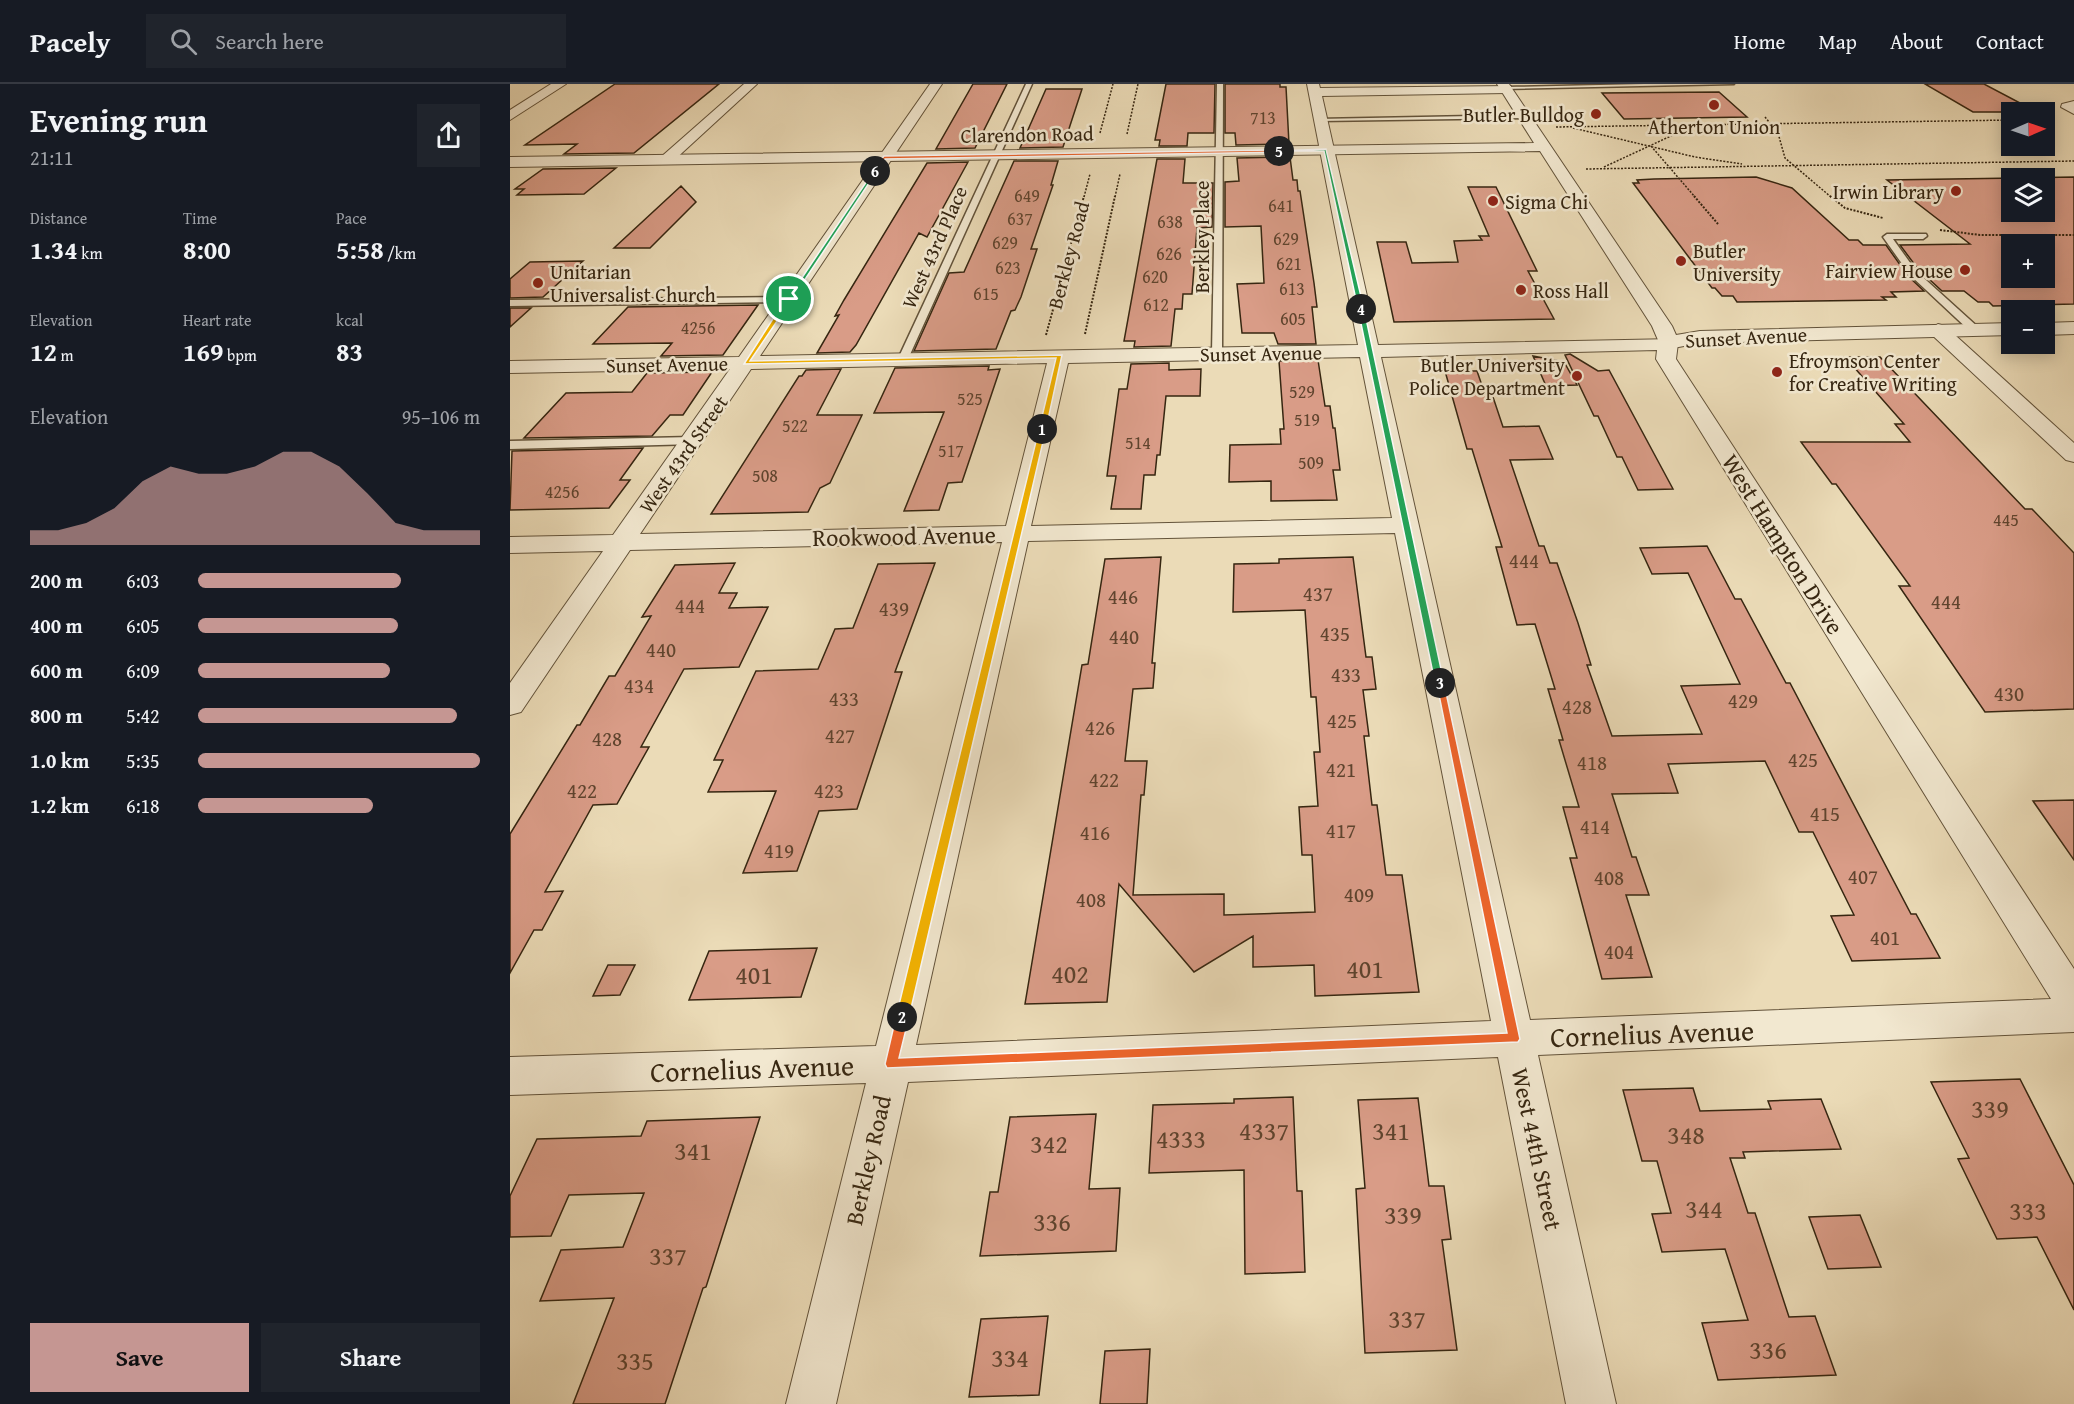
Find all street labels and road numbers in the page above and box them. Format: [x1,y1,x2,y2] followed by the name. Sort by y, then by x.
[960,118,1094,150] street label: Clarendon Road
[894,181,974,313] street label: West 43rd Place
[1187,181,1216,293] street label: Berkley Place
[1040,198,1096,312] street label: Berkley Road
[1684,319,1808,355] street label: Sunset Avenue
[1200,337,1322,369] street label: Sunset Avenue
[606,348,728,380] street label: Sunset Avenue
[632,389,734,519] street label: West 43rd Street
[1713,447,1853,641] street label: West Hampton Drive
[812,517,996,555] street label: Rookwood Avenue
[1549,1009,1755,1057] street label: Cornelius Avenue
[649,1044,855,1092] street label: Cornelius Avenue
[1503,1065,1571,1234] street label: West 44th Street
[836,1091,900,1228] street label: Berkley Road

